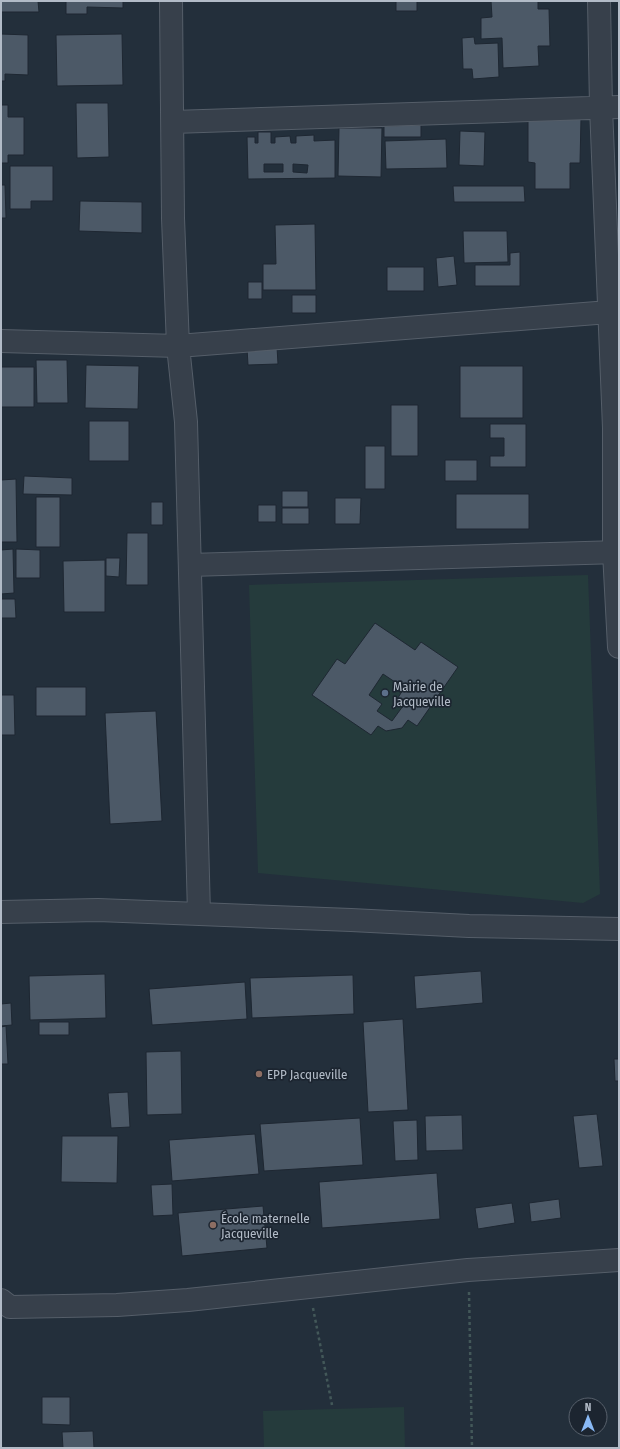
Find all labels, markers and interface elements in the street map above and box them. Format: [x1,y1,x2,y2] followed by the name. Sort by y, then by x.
[393,679,451,709] place label: Mairie de Jacqueville
[380,688,390,698] marker: Mairie de Jacqueville
[267,1067,347,1082] place label: EPP Jacqueville
[254,1069,264,1079] marker: EPP Jacqueville
[221,1211,310,1241] place label: École maternelle Jacqueville
[208,1220,218,1230] marker: École maternelle Jacqueville
[568,1397,608,1437] north arrow
[585,1401,591,1414] text: N

